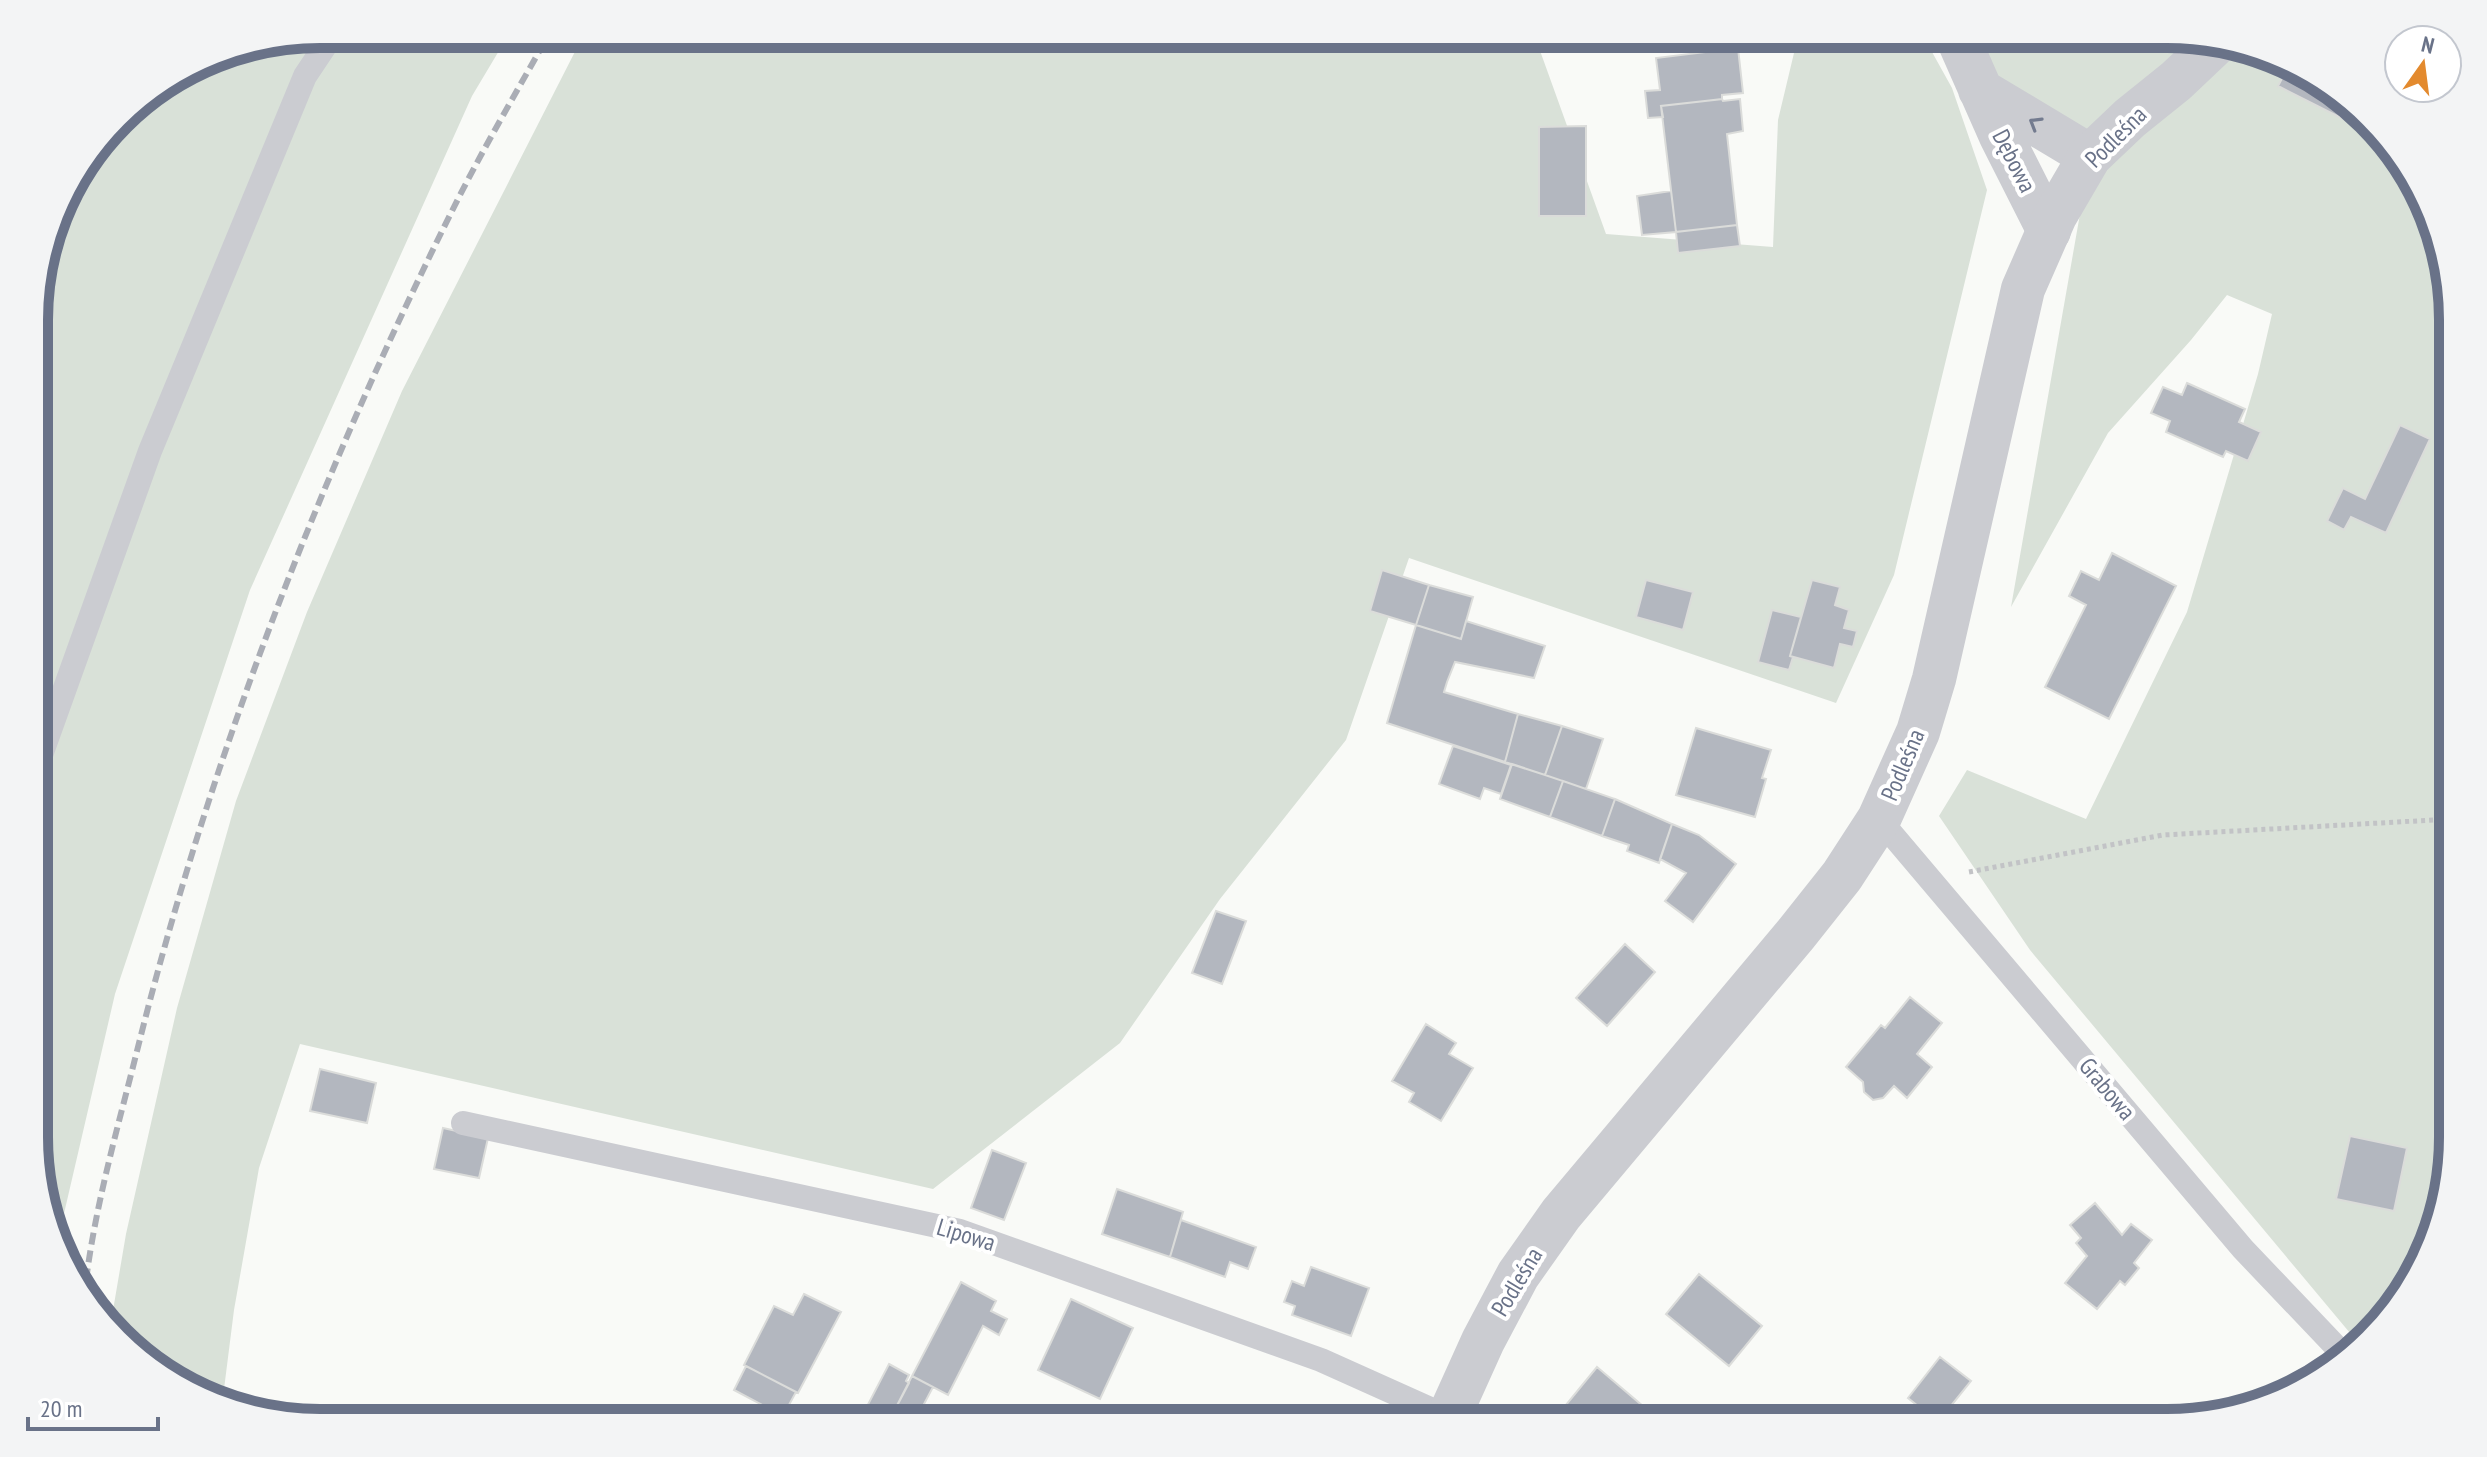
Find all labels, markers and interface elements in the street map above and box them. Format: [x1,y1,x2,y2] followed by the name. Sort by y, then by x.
[2383,24,2463,104] north arrow
[2419,30,2437,60] text: N
[2078,99,2153,174] street label: Podleśna
[2029,118,2044,133] one-way arrow
[1985,124,2043,198] street label: Dębowa
[1874,724,1931,805] street label: Podleśna
[2072,1051,2142,1126] street label: Grabowa
[933,1211,999,1258] street label: Lipowa
[1484,1242,1549,1322] street label: Podleśna
[28,1381,158,1431] scale bar
[40,1393,82,1424] text: 20 m

